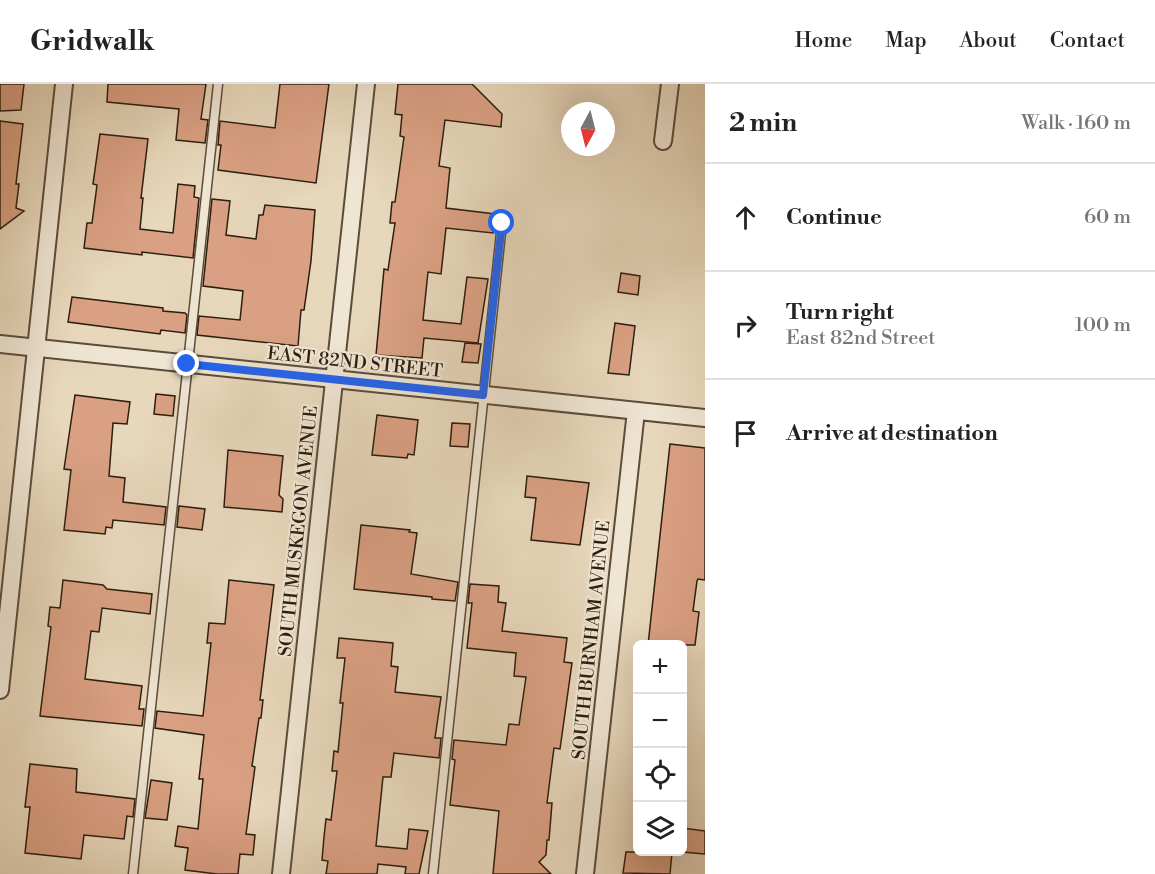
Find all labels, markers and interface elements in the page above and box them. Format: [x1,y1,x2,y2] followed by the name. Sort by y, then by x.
[30,24,154,59] text: Gridwalk
[795,28,852,54] text: Home
[885,28,927,54] text: Map
[960,28,1017,54] text: About
[1050,28,1125,54] text: Contact
[561,102,615,156] north arrow
[729,107,797,139] text: 2 min
[1021,111,1131,136] text: Walk · 160 m
[729,201,762,234] icon: ahead
[786,204,882,231] text: Continue
[1084,205,1131,230] text: 60 m
[488,209,514,235] route start
[786,299,894,326] text: Turn right
[729,309,762,342] icon: right
[1075,313,1131,338] text: 100 m
[786,326,935,351] text: East 82nd Street
[266,342,444,383] street label: EAST 82ND STREET
[173,350,199,376] route end
[274,404,323,658] street label: SOUTH MUSKEGON AVENUE
[729,417,762,450] icon: arrive
[786,420,998,447] text: Arrive at destination
[567,519,616,761] street label: SOUTH BURNHAM AVENUE
[633,640,687,856] map controls
[633,640,687,694] button: +
[633,694,687,748] button: −
[633,748,687,802] button: locate
[633,802,687,856] button: layers

